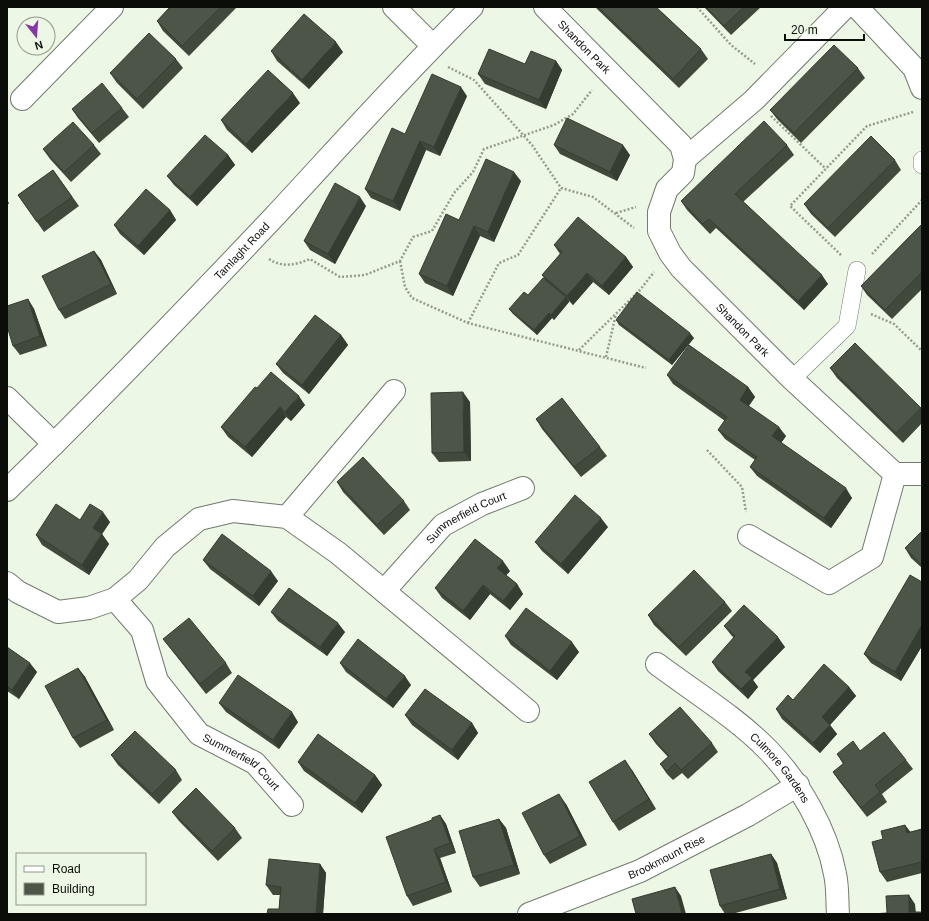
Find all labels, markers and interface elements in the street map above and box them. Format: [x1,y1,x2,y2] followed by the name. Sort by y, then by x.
[16,16,56,56] north arrow
[785,16,864,42] scale bar
[556,18,613,76] street label: Shandon Park
[791,23,818,37] text: 20 m
[33,39,44,52] text: N
[212,220,272,282] street label: Tamlaght Road
[714,301,772,359] street label: Shandon Park
[424,489,508,546] street label: Summerfield Court
[748,730,812,805] street label: Culmore Gardens
[201,731,282,792] street label: Summerfield Court
[626,832,707,881] street label: Brookmount Rise
[16,853,146,905] legend
[52,862,81,876] text: Road
[52,882,95,896] text: Building

